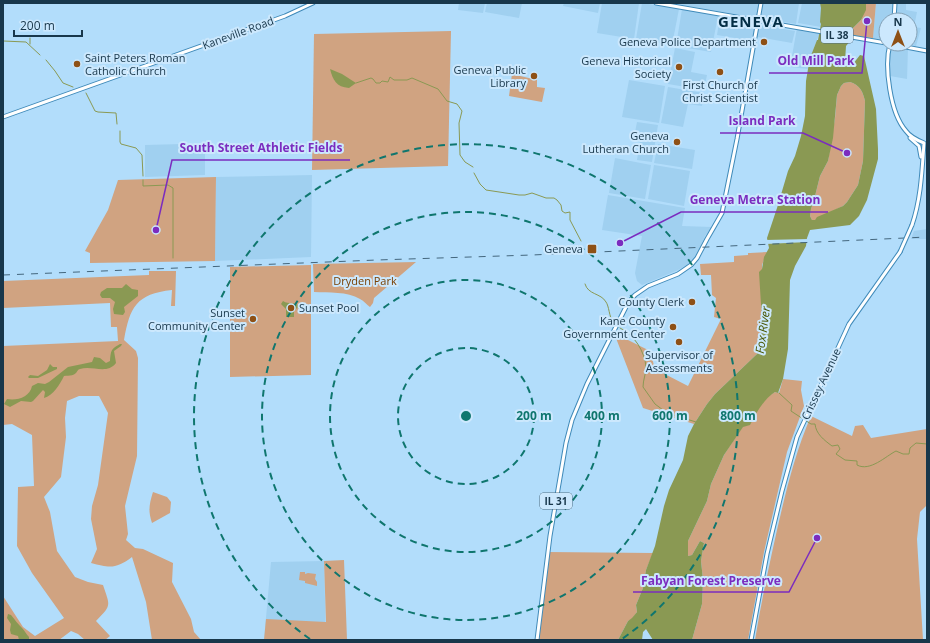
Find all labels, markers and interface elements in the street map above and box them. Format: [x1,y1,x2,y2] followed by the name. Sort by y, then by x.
[718,11,784,31] district label: GENEVA
[14,12,82,38] scale bar
[878,12,918,52] north arrow
[200,13,276,52] street label: Kaneville Road
[894,14,902,29] text: N
[20,17,55,34] text: 200 m
[821,27,853,43] road number: IL 38
[619,34,756,49] place label: Geneva Police Department
[759,37,769,47] marker: Geneva Police Department
[769,49,862,73] callout: Old Mill Park
[85,50,185,78] place label: Saint Peters Roman Catholic Church
[777,52,855,69] text: Old Mill Park
[581,53,671,81] place label: Geneva Historical Society
[72,59,82,69] marker: Saint Peters Roman Catholic Church
[454,62,526,90] place label: Geneva Public Library
[674,62,684,72] marker: Geneva Historical Society
[715,67,725,77] marker: First Church of Christ Scientist
[529,71,539,81] marker: Geneva Public Library
[682,77,759,105] place label: First Church of Christ Scientist
[720,109,803,133] callout: Island Park
[728,112,796,129] text: Island Park
[583,128,669,156] place label: Geneva Lutheran Church
[172,136,350,160] callout: South Street Athletic Fields
[672,137,682,147] marker: Geneva Lutheran Church
[180,139,342,156] text: South Street Athletic Fields
[681,188,828,212] callout: Geneva Metra Station
[690,191,820,208] text: Geneva Metra Station
[544,241,583,256] place label: Geneva
[586,243,598,255] marker: Geneva
[333,273,397,288] park label: Dryden Park
[619,294,684,309] place label: County Clerk
[687,297,697,307] marker: County Clerk
[299,300,359,315] place label: Sunset Pool
[286,303,296,313] marker: Sunset Pool
[751,304,774,355] water label: Fox River
[148,305,245,333] place label: Sunset Community Center
[563,313,666,341] place label: Kane County Government Center
[248,314,258,324] marker: Sunset Community Center
[668,322,678,332] marker: Kane County Government Center
[674,337,684,347] marker: Supervisor of Assessments
[797,345,844,422] street label: Crissey Avenue
[645,347,714,375] place label: Supervisor of Assessments
[516,407,552,424] text: 200 m
[584,407,620,424] text: 400 m
[652,407,688,424] text: 600 m
[720,407,756,424] text: 800 m
[459,409,473,423] centre of rings
[540,493,572,509] road number: IL 31
[633,568,789,592] callout: Fabyan Forest Preserve
[641,572,781,589] text: Fabyan Forest Preserve

